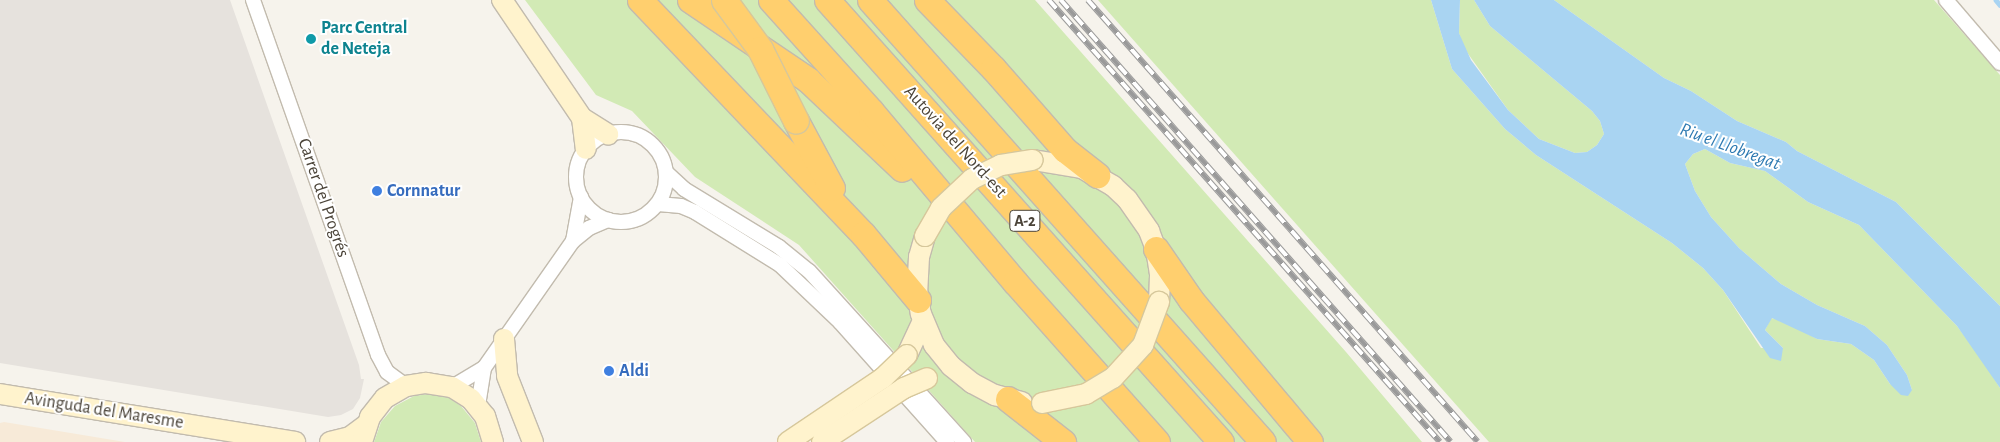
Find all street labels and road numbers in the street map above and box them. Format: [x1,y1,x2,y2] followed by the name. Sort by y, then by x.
[899,81,1011,203] street label: Autovia del Nord-est
[293,136,353,260] street label: Carrer del Progrés
[1009,208,1041,235] road number: A-2
[23,388,185,434] street label: Avinguda del Maresme

